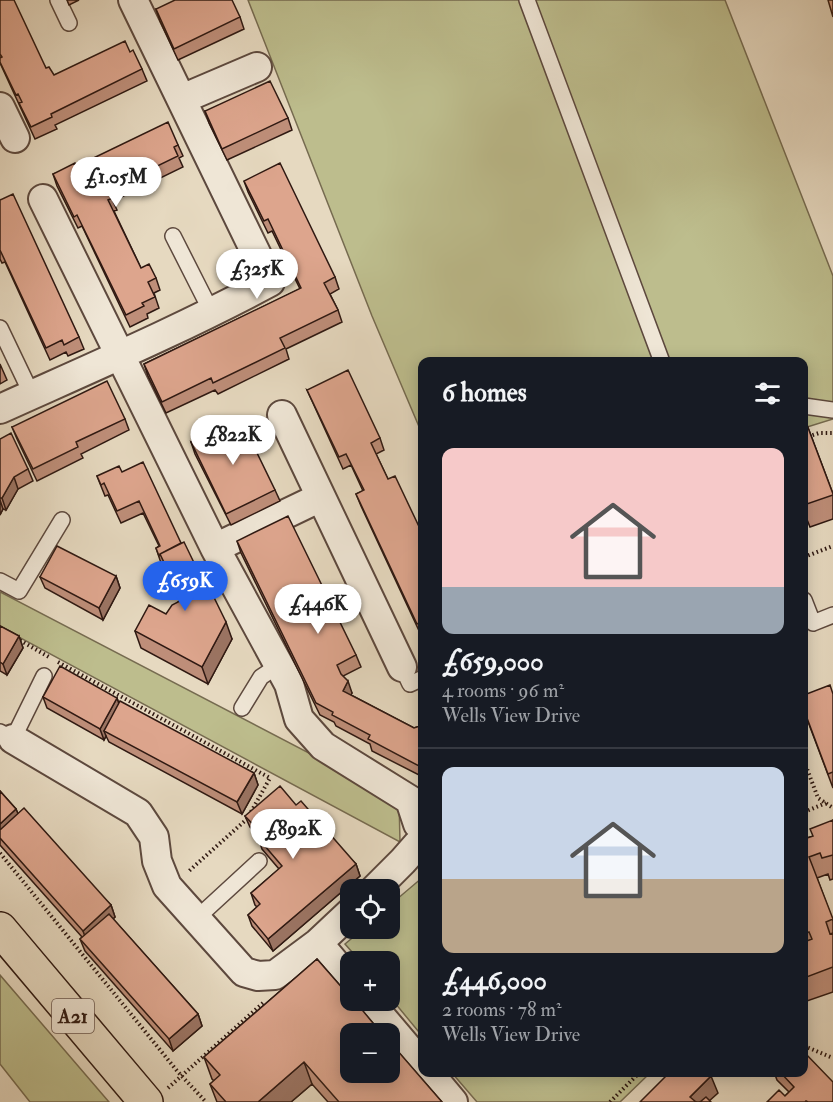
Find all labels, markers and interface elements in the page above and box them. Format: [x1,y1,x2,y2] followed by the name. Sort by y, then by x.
[67,157,165,208] pin: £1.05M
[85,164,147,189] text: £1.05M
[215,249,299,300] pin: £325K
[230,256,284,281] text: £325K
[442,377,527,409] text: 6 homes
[751,377,784,410] icon: filters
[191,415,275,466] pin: £822K
[204,422,262,447] text: £822K
[559,487,667,595] icon: home
[143,561,227,612] pin: £659K
[157,568,213,593] text: £659K
[276,584,360,635] pin: £446K
[288,591,348,616] text: £446K
[442,646,544,678] text: £659,000
[442,678,564,703] text: 4 rooms · 96 m²
[442,703,580,728] text: Wells View Drive
[559,806,667,914] icon: home
[251,809,335,860] pin: £892K
[264,816,322,841] text: £892K
[340,879,400,1083] map controls
[340,879,400,939] button: locate
[340,951,400,1011] button: +
[442,965,547,997] text: £446,000
[442,997,562,1022] text: 2 rooms · 78 m²
[52,999,94,1033] road number: A21
[442,1022,580,1047] text: Wells View Drive
[340,1023,400,1083] button: −

